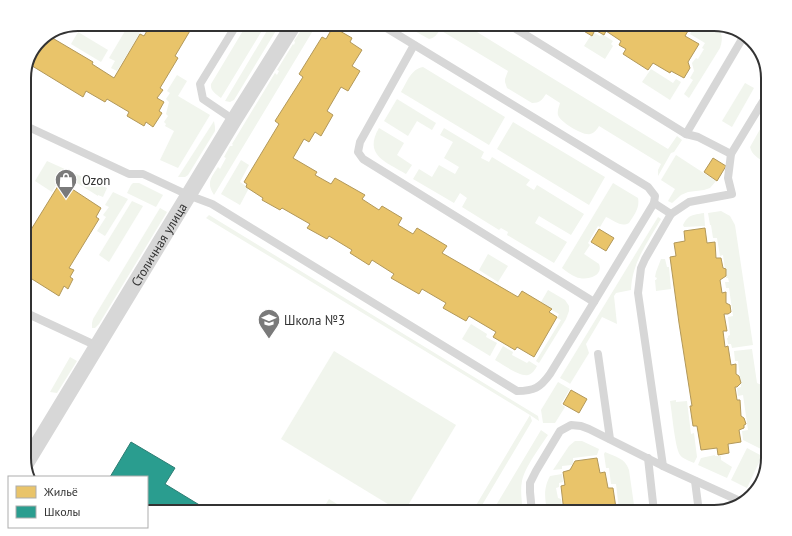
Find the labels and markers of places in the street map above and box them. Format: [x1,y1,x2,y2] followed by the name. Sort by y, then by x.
[53,167,79,200] shop icon: Ozon
[82,172,110,189] place label: Ozon
[256,307,282,340] school or university icon: Школа №3
[284,312,345,329] place label: Школа №3

